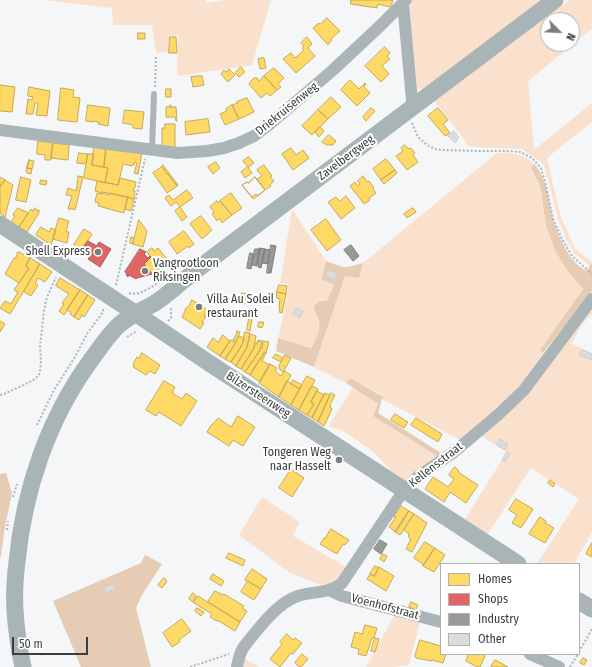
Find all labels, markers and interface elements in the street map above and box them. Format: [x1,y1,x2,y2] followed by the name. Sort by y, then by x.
[540,12,580,52] north arrow
[563,31,578,42] text: N
[253,79,321,139] street label: Driekruisenweg
[315,132,377,184] street label: Zavelbergweg
[25,245,90,259] place label: Shell Express
[93,247,103,257] marker: Shell Express
[153,257,219,285] place label: Vangrootloon Riksingen
[140,266,150,276] marker: Vangrootloon Riksingen
[207,293,274,321] place label: Villa Au Soleil restaurant
[194,302,204,312] marker: Villa Au Soleil restaurant
[223,369,293,421] street label: Bilzersteenweg
[406,440,466,490] street label: Kellensstraat
[263,446,331,474] place label: Tongeren Weg naar Hasselt
[334,455,344,465] marker: Tongeren Weg naar Hasselt
[440,563,580,655] legend
[478,572,512,586] text: Homes
[350,591,420,623] street label: Voenhofstraat
[478,592,508,606] text: Shops
[478,612,519,626] text: Industry
[14,629,90,655] scale bar
[478,632,506,646] text: Other
[19,637,43,651] text: 50 m

